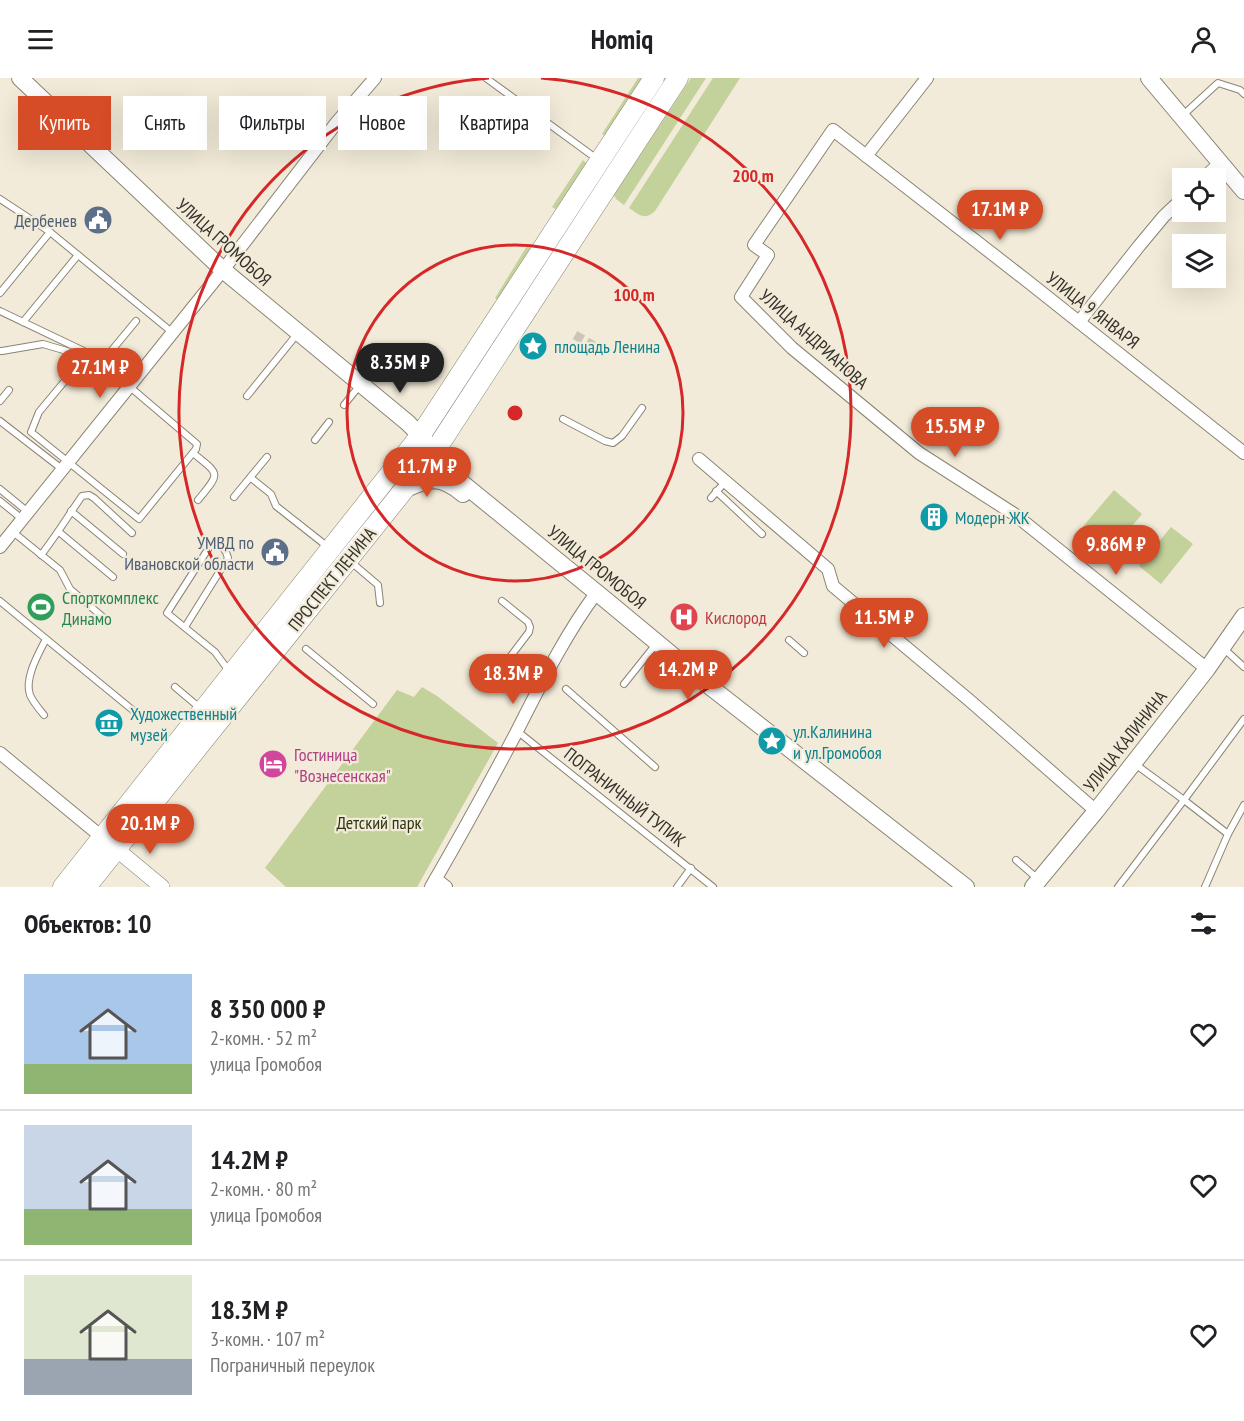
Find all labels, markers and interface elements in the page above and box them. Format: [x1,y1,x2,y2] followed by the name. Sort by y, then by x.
[591,22,653,56] text: Homiq
[24,23,57,56] icon: menu
[1187,23,1220,56] icon: person
[18,96,111,150] chip: Купить
[123,96,207,150] chip: Снять
[219,96,326,150] chip: Фильтры
[338,96,427,150] chip: Новое
[439,96,550,150] chip: Квартира
[732,164,774,187] text: 200 m
[1172,168,1226,288] map controls
[1172,168,1226,222] button: locate
[945,190,1055,241] pin: 17.1M ₽
[172,193,276,291] street label: УЛИЦА ГРОМОБОЯ
[971,196,1029,222] text: 17.1M ₽
[82,204,114,236] public building icon: Дербенев
[15,209,77,232] place label: Дербенев
[1172,234,1226,288] button: layers
[1042,267,1144,353] street label: УЛИЦА 9 ЯНВАРЯ
[613,283,655,306] text: 100 m
[755,284,874,394] street label: УЛИЦА АНДРИАНОВА
[517,330,549,362] place icon: площадь Ленина
[554,335,660,358] place label: площадь Ленина
[345,343,455,394] pin: 8.35M ₽
[45,348,155,399] pin: 27.1M ₽
[370,349,430,375] text: 8.35M ₽
[71,354,129,380] text: 27.1M ₽
[505,403,525,423] centre of rings
[900,407,1010,458] pin: 15.5M ₽
[925,413,985,439] text: 15.5M ₽
[372,447,482,498] pin: 11.7M ₽
[397,453,457,479] text: 11.7M ₽
[918,501,950,533] building icon: Модерн ЖК
[955,506,1030,529] place label: Модерн ЖК
[543,520,651,614] street label: УЛИЦА ГРОМОБОЯ
[283,522,381,636] street label: ПРОСПЕКТ ЛЕНИНА
[1061,525,1171,576] pin: 9.86M ₽
[124,531,254,575] place label: УМВД по Ивановской области
[1086,531,1146,557] text: 9.86M ₽
[259,536,291,568] public building icon: УМВД по Ивановской области
[62,586,159,630] place label: Спорткомплекс Динамо
[25,591,57,623] sports icon: Спорткомплекс Динамо
[829,598,939,649] pin: 11.5M ₽
[668,601,700,633] hospital icon: Кислород
[854,604,914,630] text: 11.5M ₽
[705,606,767,629] place label: Кислород
[633,650,743,701] pin: 14.2M ₽
[458,654,568,705] pin: 18.3M ₽
[658,656,718,682] text: 14.2M ₽
[483,660,543,686] text: 18.3M ₽
[1078,685,1172,796] street label: УЛИЦА КАЛИНИНА
[130,702,237,746] place label: Художественный музей
[93,707,125,739] museum icon: Художественный музей
[793,720,882,764] place label: ул.Калинина и ул.Громобоя
[756,725,788,757] place icon: ул.Калинина и ул.Громобоя
[560,742,690,852] street label: ПОГРАНИЧНЫЙ ТУПИК
[294,743,391,787] place label: Гостиница "Вознесенская"
[257,748,289,780] hotel icon: Гостиница "Вознесенская"
[95,804,205,855] pin: 20.1M ₽
[120,810,180,836] text: 20.1M ₽
[336,811,422,834] park label: Детский парк
[24,907,151,940] text: Объектов: 10
[1187,907,1220,940] icon: filters
[210,992,325,1025] text: 8 350 000 ₽
[72,998,144,1070] icon: home
[1187,1018,1220,1051] icon: heart
[210,1025,317,1051] text: 2-комн. · 52 m²
[210,1051,322,1077] text: улица Громобоя
[210,1143,288,1176] text: 14.2M ₽
[72,1149,144,1221] icon: home
[1187,1169,1220,1202] icon: heart
[210,1176,317,1202] text: 2-комн. · 80 m²
[210,1202,322,1228] text: улица Громобоя
[210,1293,288,1326] text: 18.3M ₽
[72,1299,144,1371] icon: home
[1187,1319,1220,1352] icon: heart
[210,1326,325,1352] text: 3-комн. · 107 m²
[210,1352,375,1378] text: Пограничный переулок

